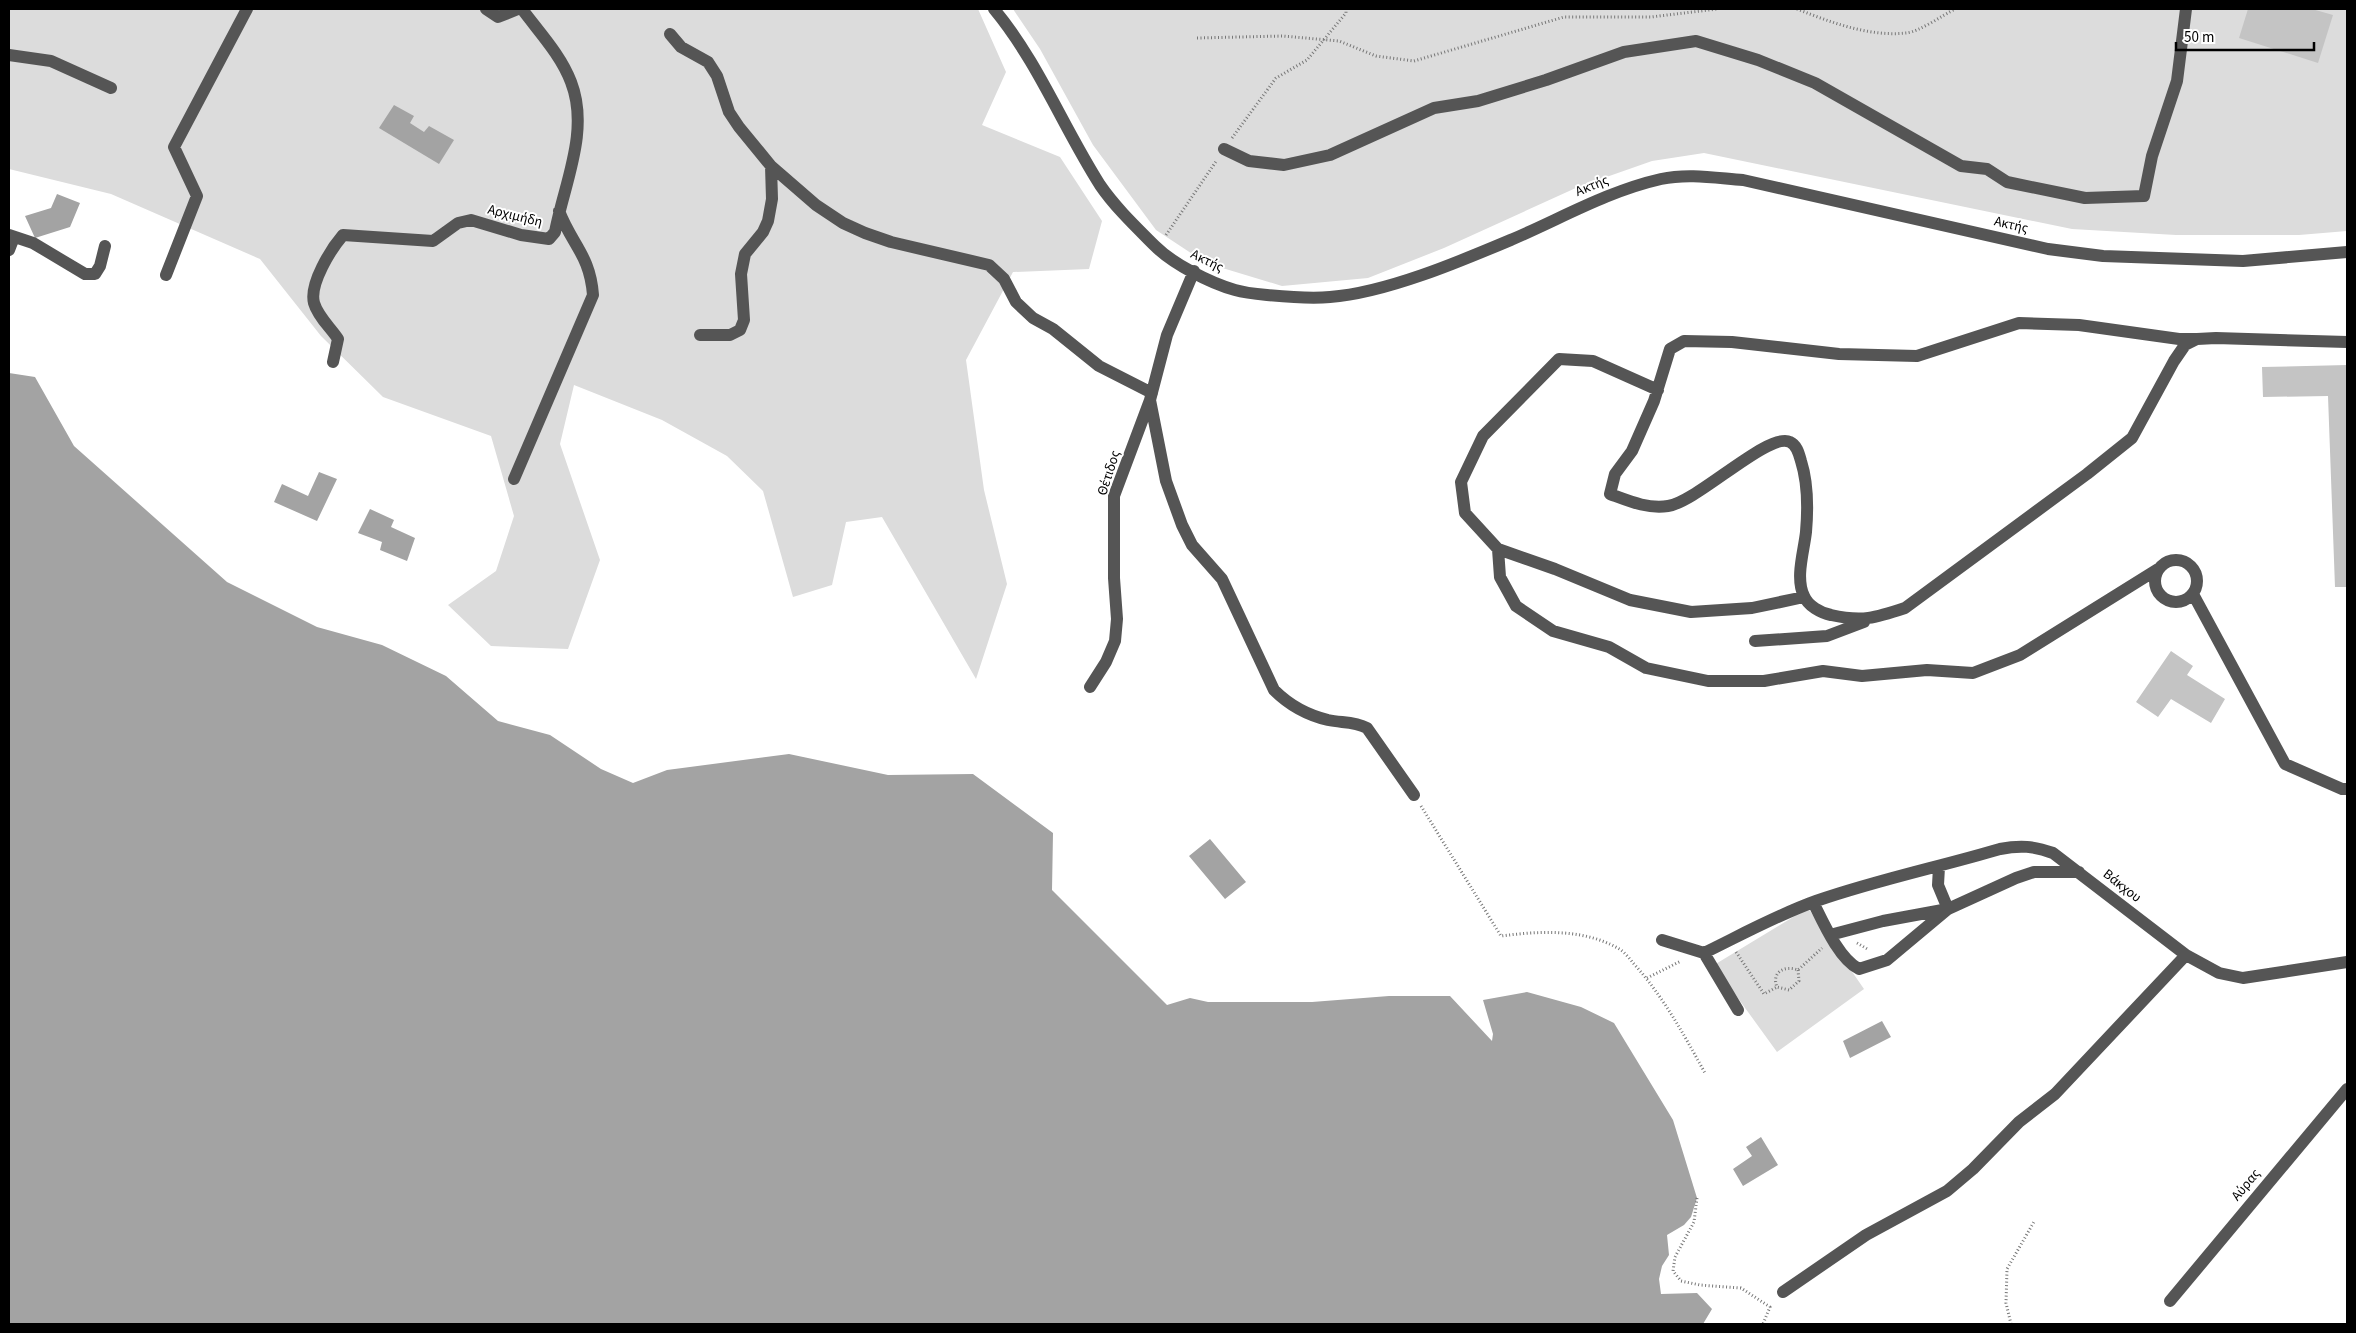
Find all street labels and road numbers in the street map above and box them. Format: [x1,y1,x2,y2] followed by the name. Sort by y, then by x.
[1572,170,1612,202] street label: Ακτής
[486,200,544,232] street label: Αρχιμήδη
[1992,211,2030,239] street label: Ακτής
[1187,244,1227,278] street label: Ακτής
[1092,448,1126,498] street label: Θέτιδος
[2099,865,2145,907] street label: Βάκχου
[2227,1165,2265,1205] street label: Αύρας

